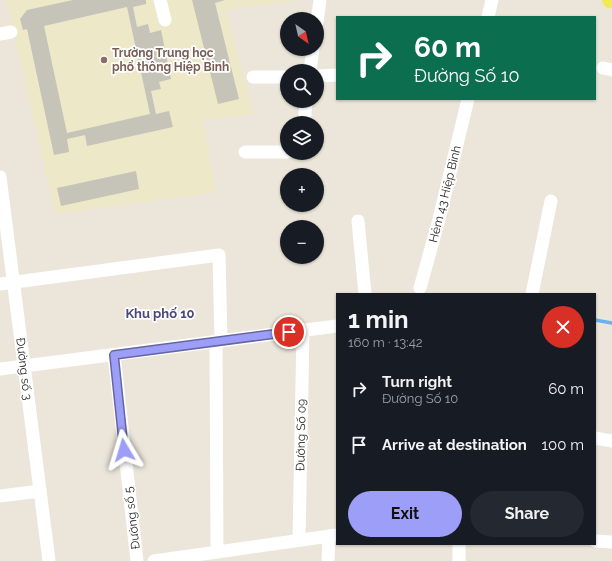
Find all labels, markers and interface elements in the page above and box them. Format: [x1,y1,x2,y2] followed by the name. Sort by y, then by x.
[280,12,324,56] north arrow
[280,12,324,264] map controls
[414,31,481,64] text: 60 m
[348,32,400,84] icon: right
[112,46,229,74] place label: Trường Trung học phổ thông Hiệp Bình
[99,55,109,65] marker: Trường Trung học phổ thông Hiệp Bình
[280,64,324,108] button: search
[414,65,520,86] text: Đường Số 10
[280,116,324,160] button: layers
[426,144,464,244] street label: Hẻm 43 Hiệp Bình
[280,168,324,212] button: +
[280,220,324,264] button: −
[348,305,409,334] text: 1 min
[125,306,195,321] district label: Khu phố 10
[542,306,584,348] button: close
[272,315,306,349] pin
[278,321,300,343] icon: arrive
[348,335,423,350] text: 160 m · 13:42
[13,337,35,401] street label: Đường số 3
[382,373,452,391] text: Turn right
[348,378,370,400] icon: right
[548,380,584,398] text: 60 m
[382,391,458,406] text: Đường Số 10
[293,399,309,471] street label: Đường Số 09
[103,429,145,471] position arrow
[348,434,370,456] icon: arrive
[382,436,527,454] text: Arrive at destination
[542,436,584,454] text: 100 m
[121,485,143,550] street label: Đường số 5
[348,491,462,537] button: Exit
[470,491,584,537] button: Share

